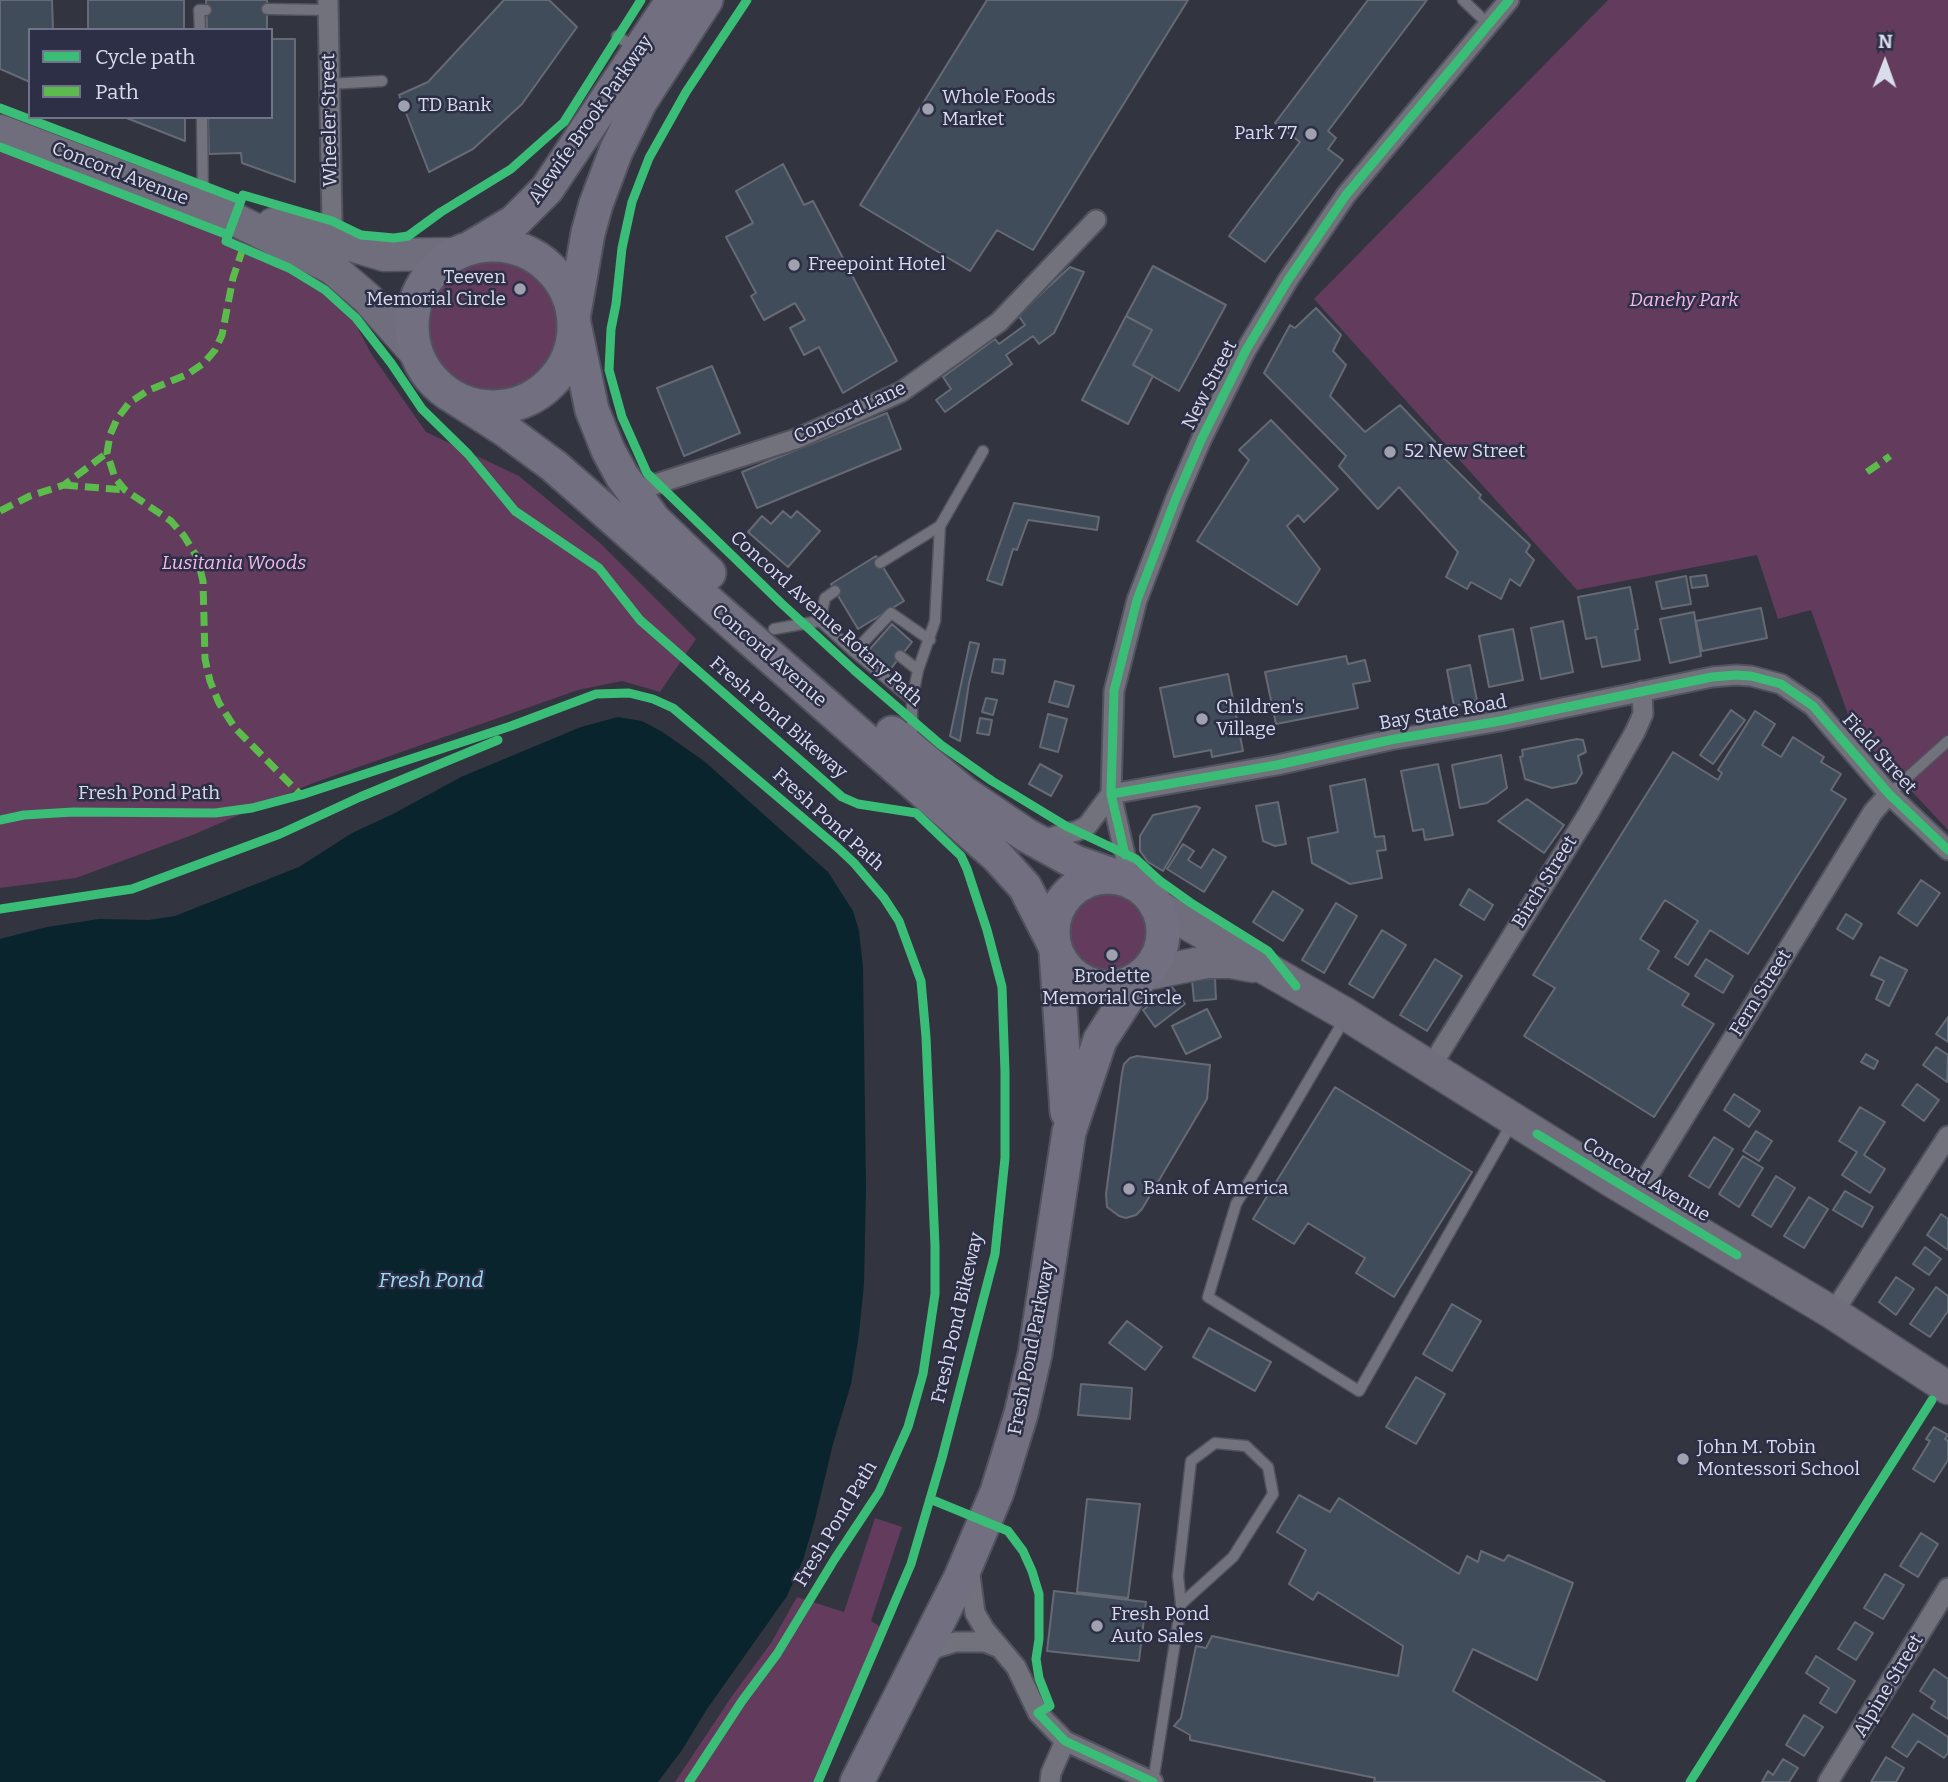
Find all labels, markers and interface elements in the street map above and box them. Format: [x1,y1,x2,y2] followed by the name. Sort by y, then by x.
[28,28,273,119] legend
[1850,28,1920,98] north arrow
[1878,30,1893,53] text: N
[524,31,658,209] street label: Alewife Brook Parkway
[95,44,195,70] text: Cycle path
[317,53,343,187] street label: Wheeler Street
[95,79,139,105] text: Path
[942,87,1056,131] place label: Whole Foods Market
[418,95,491,117] place label: TD Bank
[396,98,412,114] marker: TD Bank
[920,101,936,117] marker: Whole Foods Market
[1234,123,1297,145] place label: Park 77
[1303,126,1319,142] marker: Park 77
[48,137,192,211] street label: Concord Avenue
[808,254,946,276] place label: Freepoint Hotel
[786,257,802,273] marker: Freepoint Hotel
[366,267,506,311] place label: Teeven Memorial Circle
[512,281,528,297] marker: Teeven Memorial Circle
[1629,290,1739,312] park label: Danehy Park
[1178,336,1242,434] street label: New Street
[790,377,910,449] street label: Concord Lane
[1404,441,1525,463] place label: 52 New Street
[1382,444,1398,460] marker: 52 New Street
[725,527,927,711] street label: Concord Avenue Rotary Path
[162,553,306,575] park label: Lusitania Woods
[707,600,831,712] street label: Concord Avenue
[705,652,851,784] street label: Fresh Pond Bikeway
[1377,691,1509,735] street label: Bay State Road
[1216,697,1304,741] place label: Children's Village
[1837,709,1921,799] street label: Field Street
[1194,711,1210,727] marker: Children's Village
[768,764,888,876] street label: Fresh Pond Path
[78,783,220,805] street label: Fresh Pond Path
[1508,832,1582,932] street label: Birch Street
[1725,945,1797,1041] street label: Fern Street
[1104,947,1120,963] marker: Brodette Memorial Circle
[1042,966,1182,1010] place label: Brodette Memorial Circle
[1578,1133,1714,1227] street label: Concord Avenue
[1143,1178,1288,1200] place label: Bank of America
[1121,1181,1137,1197] marker: Bank of America
[927,1230,989,1406] street label: Fresh Pond Bikeway
[1004,1259,1060,1437] street label: Fresh Pond Parkway
[378,1268,484,1294] water label: Fresh Pond
[1697,1437,1860,1481] place label: John M. Tobin Montessori School
[1675,1451,1691,1467] marker: John M. Tobin Montessori School
[790,1457,882,1591] street label: Fresh Pond Path
[1111,1604,1210,1648] place label: Fresh Pond Auto Sales
[1089,1618,1105,1634] marker: Fresh Pond Auto Sales
[1849,1631,1929,1741] street label: Alpine Street

